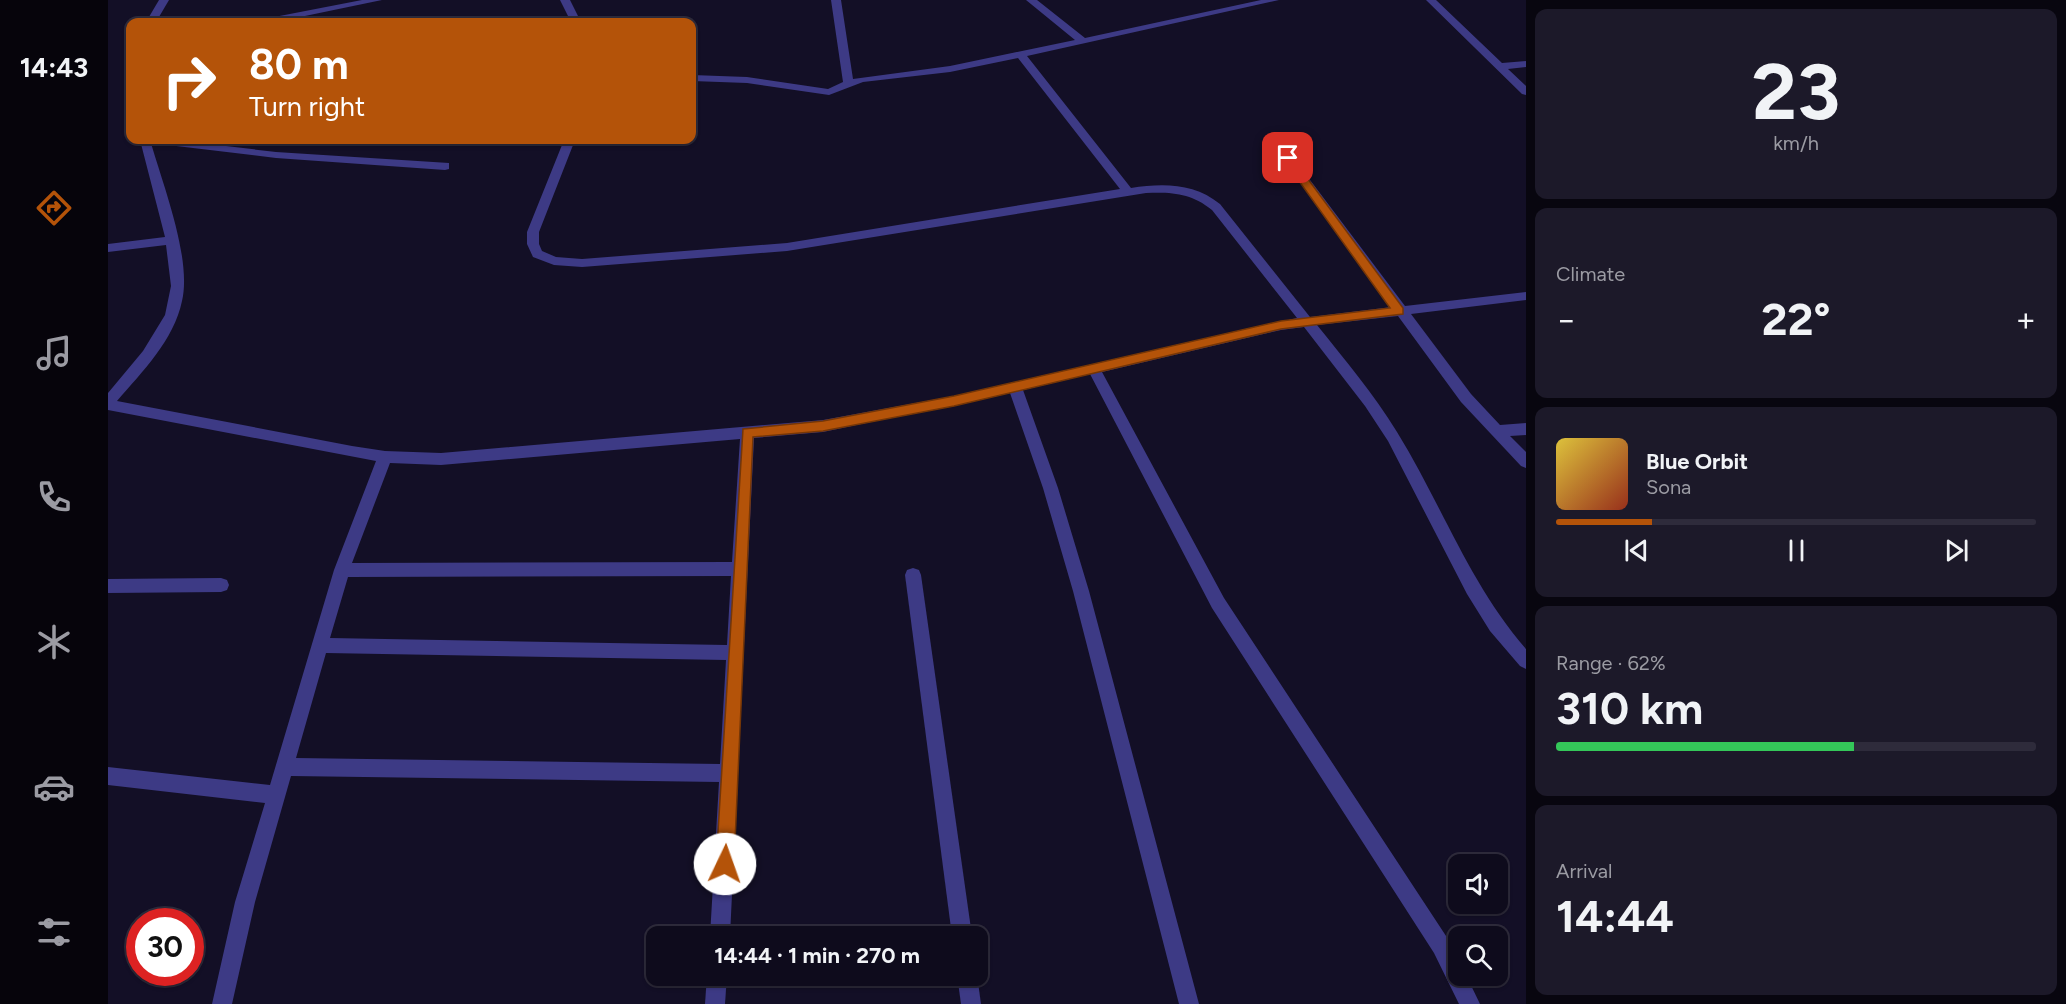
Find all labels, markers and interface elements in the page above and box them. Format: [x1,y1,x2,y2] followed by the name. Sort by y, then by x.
[249,39,349,90] text: 80 m
[150,42,228,120] icon: right
[1752,45,1840,139] text: 23
[20,51,88,84] text: 14:43
[249,90,365,123] text: Turn right
[1773,131,1819,155] text: km/h
[1262,132,1313,183] pin
[1271,141,1304,174] icon: arrive
[33,187,75,229] icon: directions
[1556,262,1625,286] text: Climate
[1761,292,1831,346] text: 22°
[1556,300,1577,339] text: −
[2015,300,2036,339] text: +
[33,332,75,374] icon: music
[1646,448,1748,475] text: Blue Orbit
[1646,475,1691,499] text: Sona
[33,476,75,518] icon: phone
[1620,534,1653,567] icon: previous
[1780,534,1813,567] icon: pause
[1940,534,1973,567] icon: next
[33,621,75,663] icon: climate
[1556,651,1666,675] text: Range · 62%
[1556,681,1703,735] text: 310 km
[33,766,75,808] icon: car
[693,832,757,896] position arrow
[1448,854,1508,986] map controls
[1448,854,1508,914] button: sound
[1556,859,1612,883] text: Arrival
[1556,889,1674,943] text: 14:44
[126,908,204,986] speed limit sign: 30
[33,911,75,953] icon: filters
[1448,926,1508,986] button: search
[714,942,920,969] text: 14:44 · 1 min · 270 m

